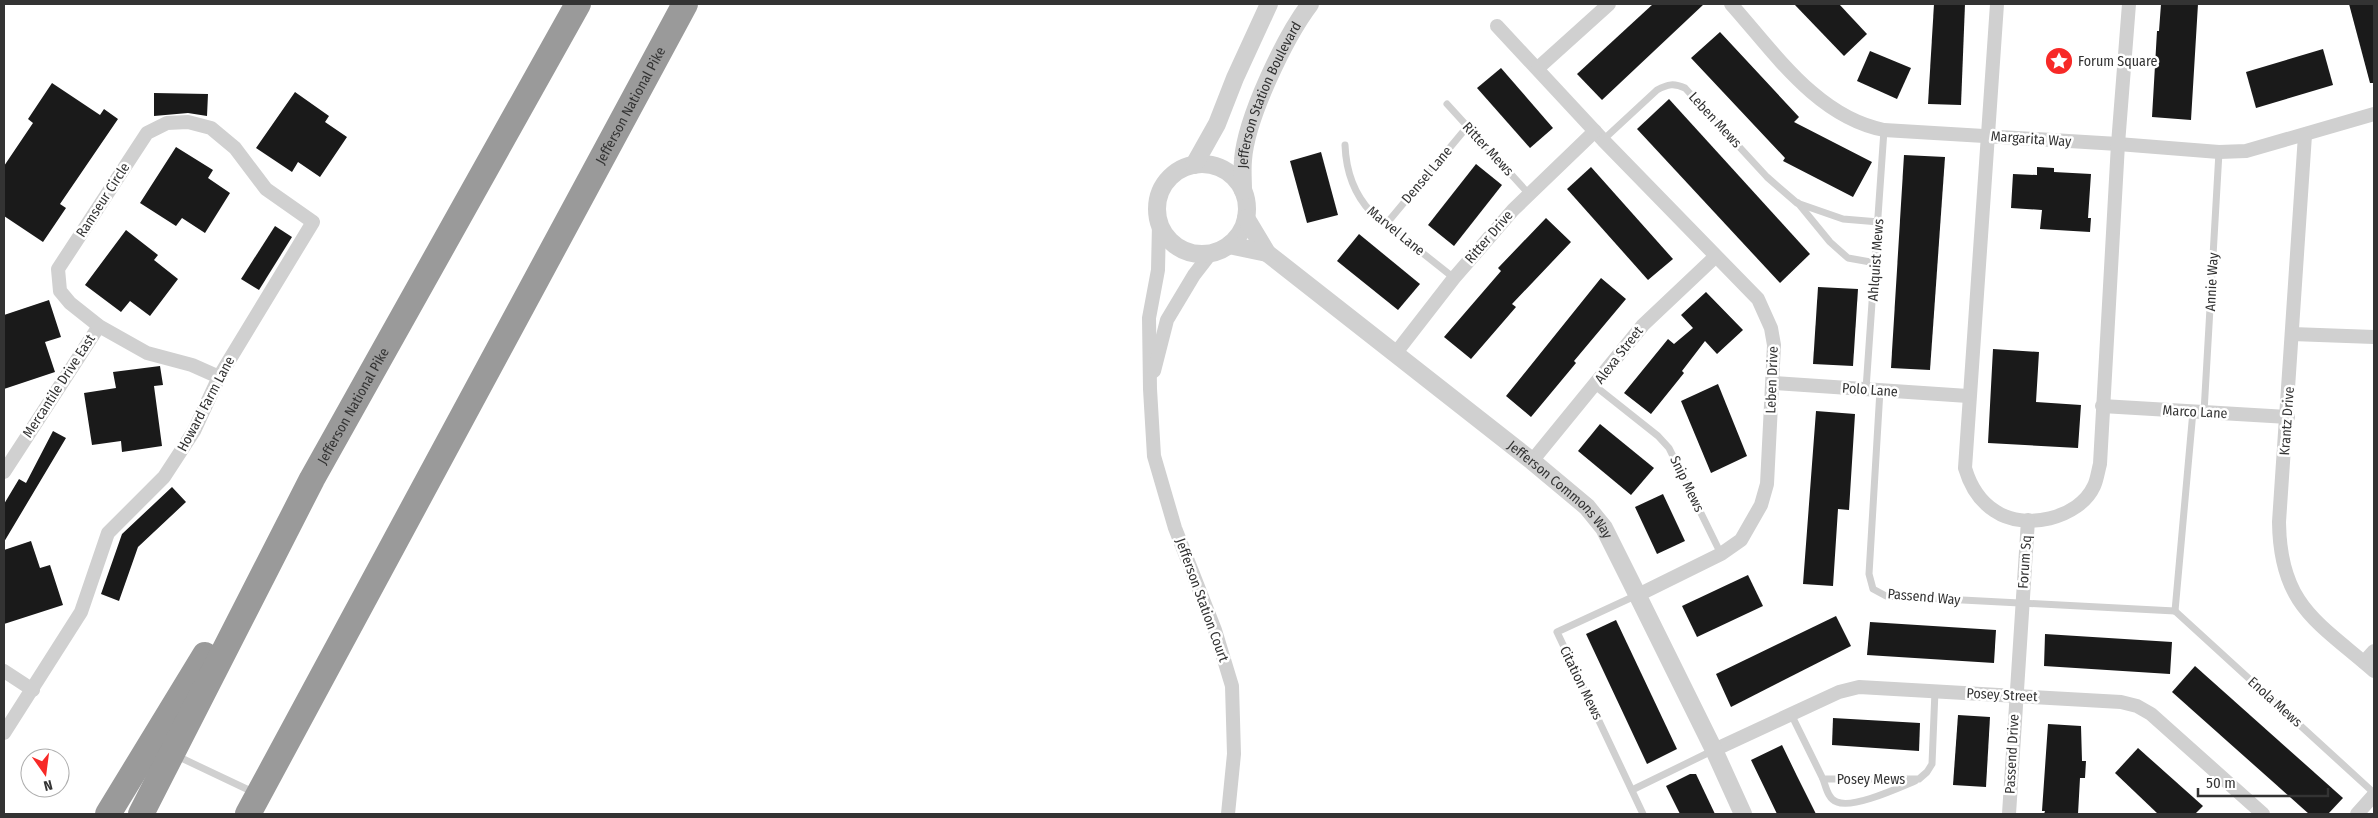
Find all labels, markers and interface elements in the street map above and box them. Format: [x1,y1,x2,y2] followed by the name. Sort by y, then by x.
[1234,18,1305,169] street label: Jefferson Station Boulevard
[592,44,669,167] street label: Jefferson National Pike
[2044,46,2074,76] place icon: Forum Square
[2078,53,2157,70] place label: Forum Square
[1685,89,1745,151] street label: Leben Mews
[1459,119,1517,179] street label: Ritter Mews
[1990,128,2073,150] street label: Margarita Way
[1398,143,1456,207] street label: Densel Lane
[73,160,133,240] street label: Ramseur Circle
[1364,203,1428,259] street label: Marvel Lane
[1461,207,1517,267] street label: Ritter Drive
[1865,218,1887,302] street label: Ahlquist Mews
[2202,251,2222,312] street label: Annie Way
[1591,323,1647,387] street label: Alexa Street
[19,331,99,441] street label: Mercantile Drive East
[314,344,392,467] street label: Jefferson National Pike
[1762,346,1782,414] street label: Leben Drive
[174,353,238,454] street label: Howard Farm Lane
[1842,380,1899,400] street label: Polo Lane
[2276,386,2298,456] street label: Krantz Drive
[2162,402,2228,422] street label: Marco Lane
[1504,437,1617,542] street label: Jefferson Commons Way
[1666,453,1708,515] street label: Snip Mews
[2015,535,2035,589] street label: Forum Sq
[1172,536,1232,664] street label: Jefferson Station Court
[1887,585,1962,609] street label: Passend Way
[1556,643,1606,723] street label: Citation Mews
[2244,673,2306,731] street label: Enola Mews
[1966,685,2038,705] street label: Posey Street
[2001,714,2023,794] street label: Passend Drive
[20,748,70,798] north arrow
[2198,766,2328,798] scale bar
[1837,771,1905,788] street label: Posey Mews
[2206,774,2236,792] text: 50 m
[42,776,54,794] text: N

